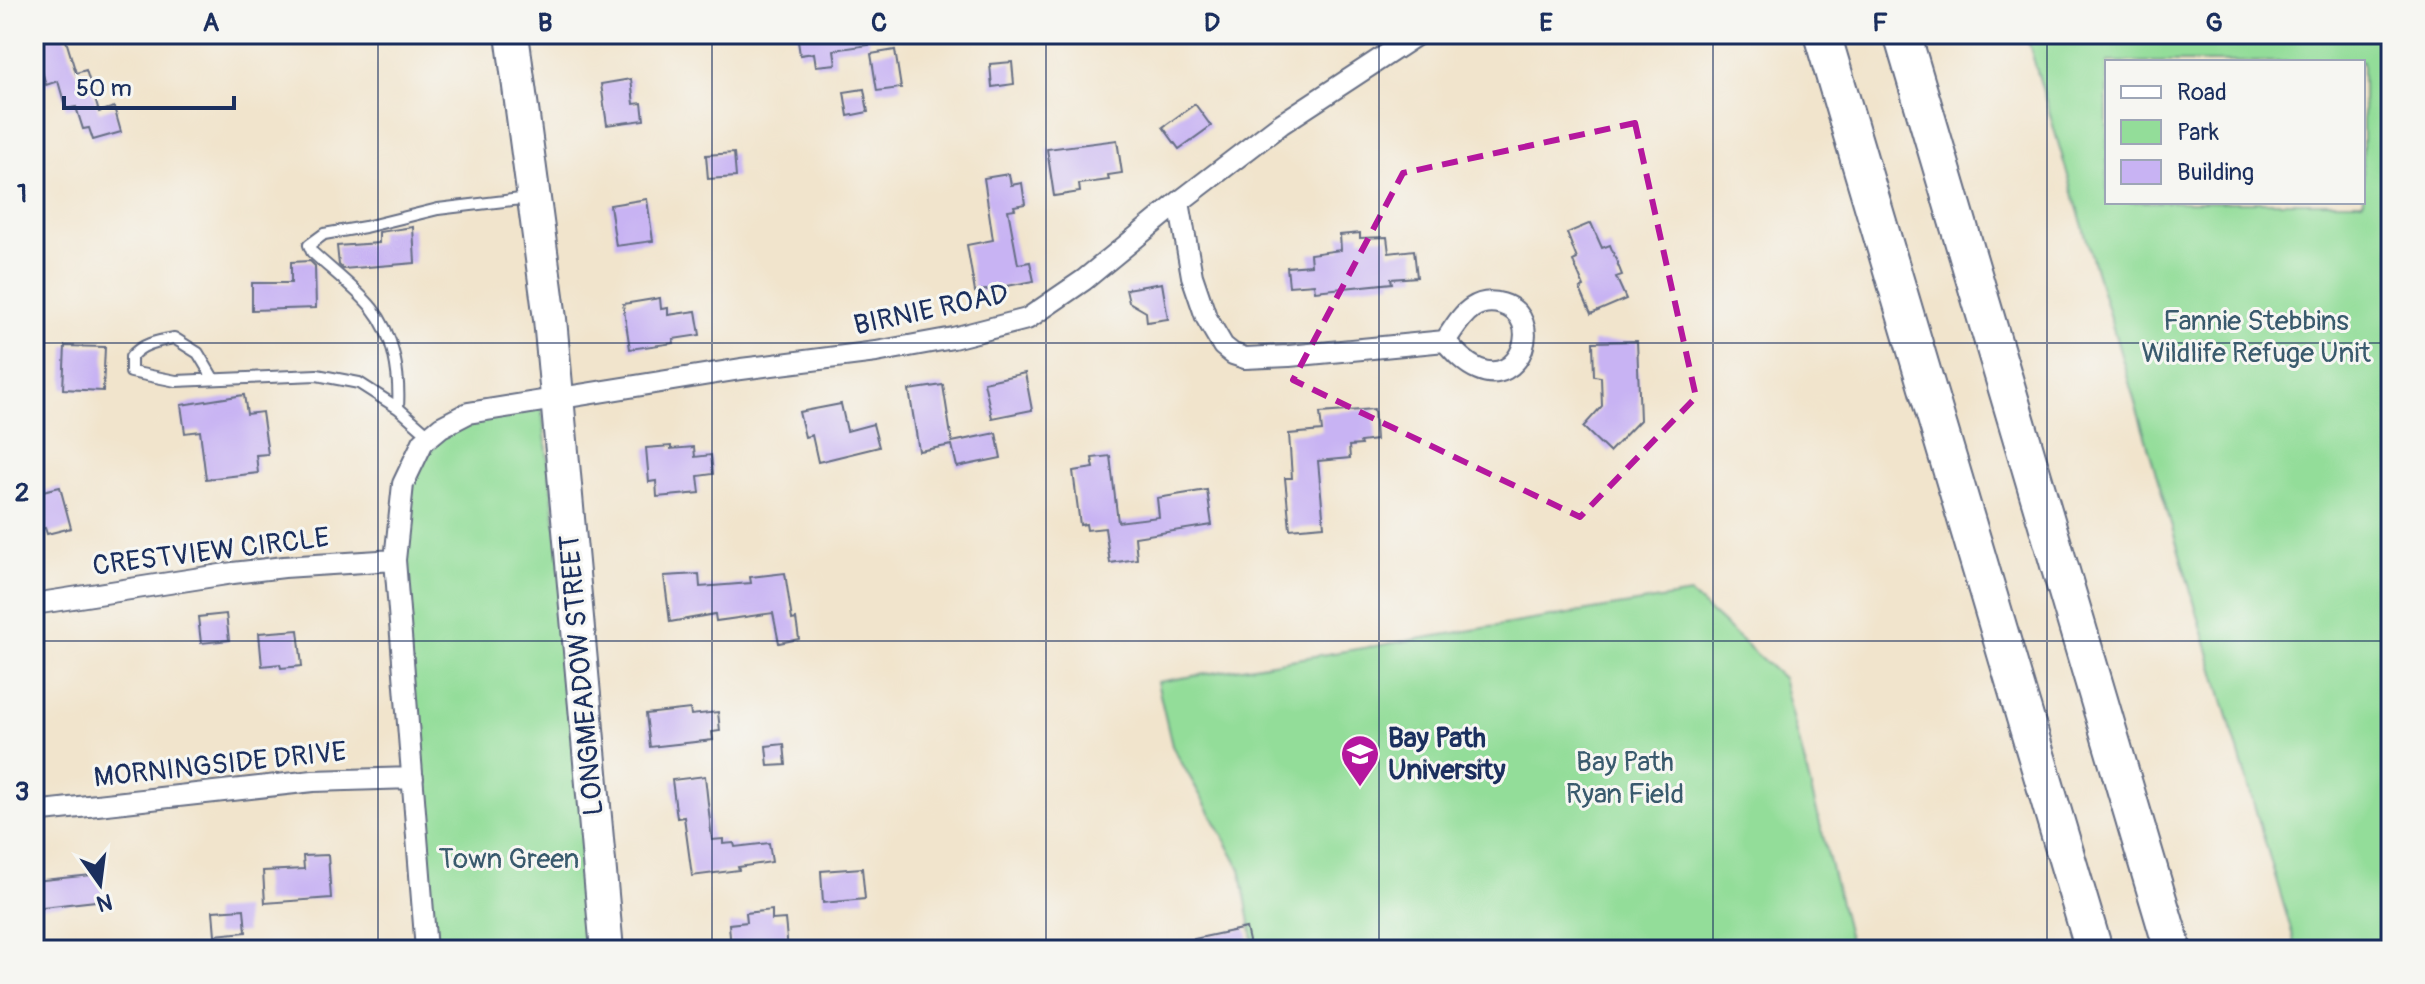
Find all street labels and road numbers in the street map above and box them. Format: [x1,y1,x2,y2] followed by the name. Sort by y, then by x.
[851,277,1011,343] street label: BIRNIE ROAD
[91,520,331,584] street label: CRESTVIEW CIRCLE
[552,533,612,817] street label: LONGMEADOW STREET
[92,734,348,796] street label: MORNINGSIDE DRIVE

